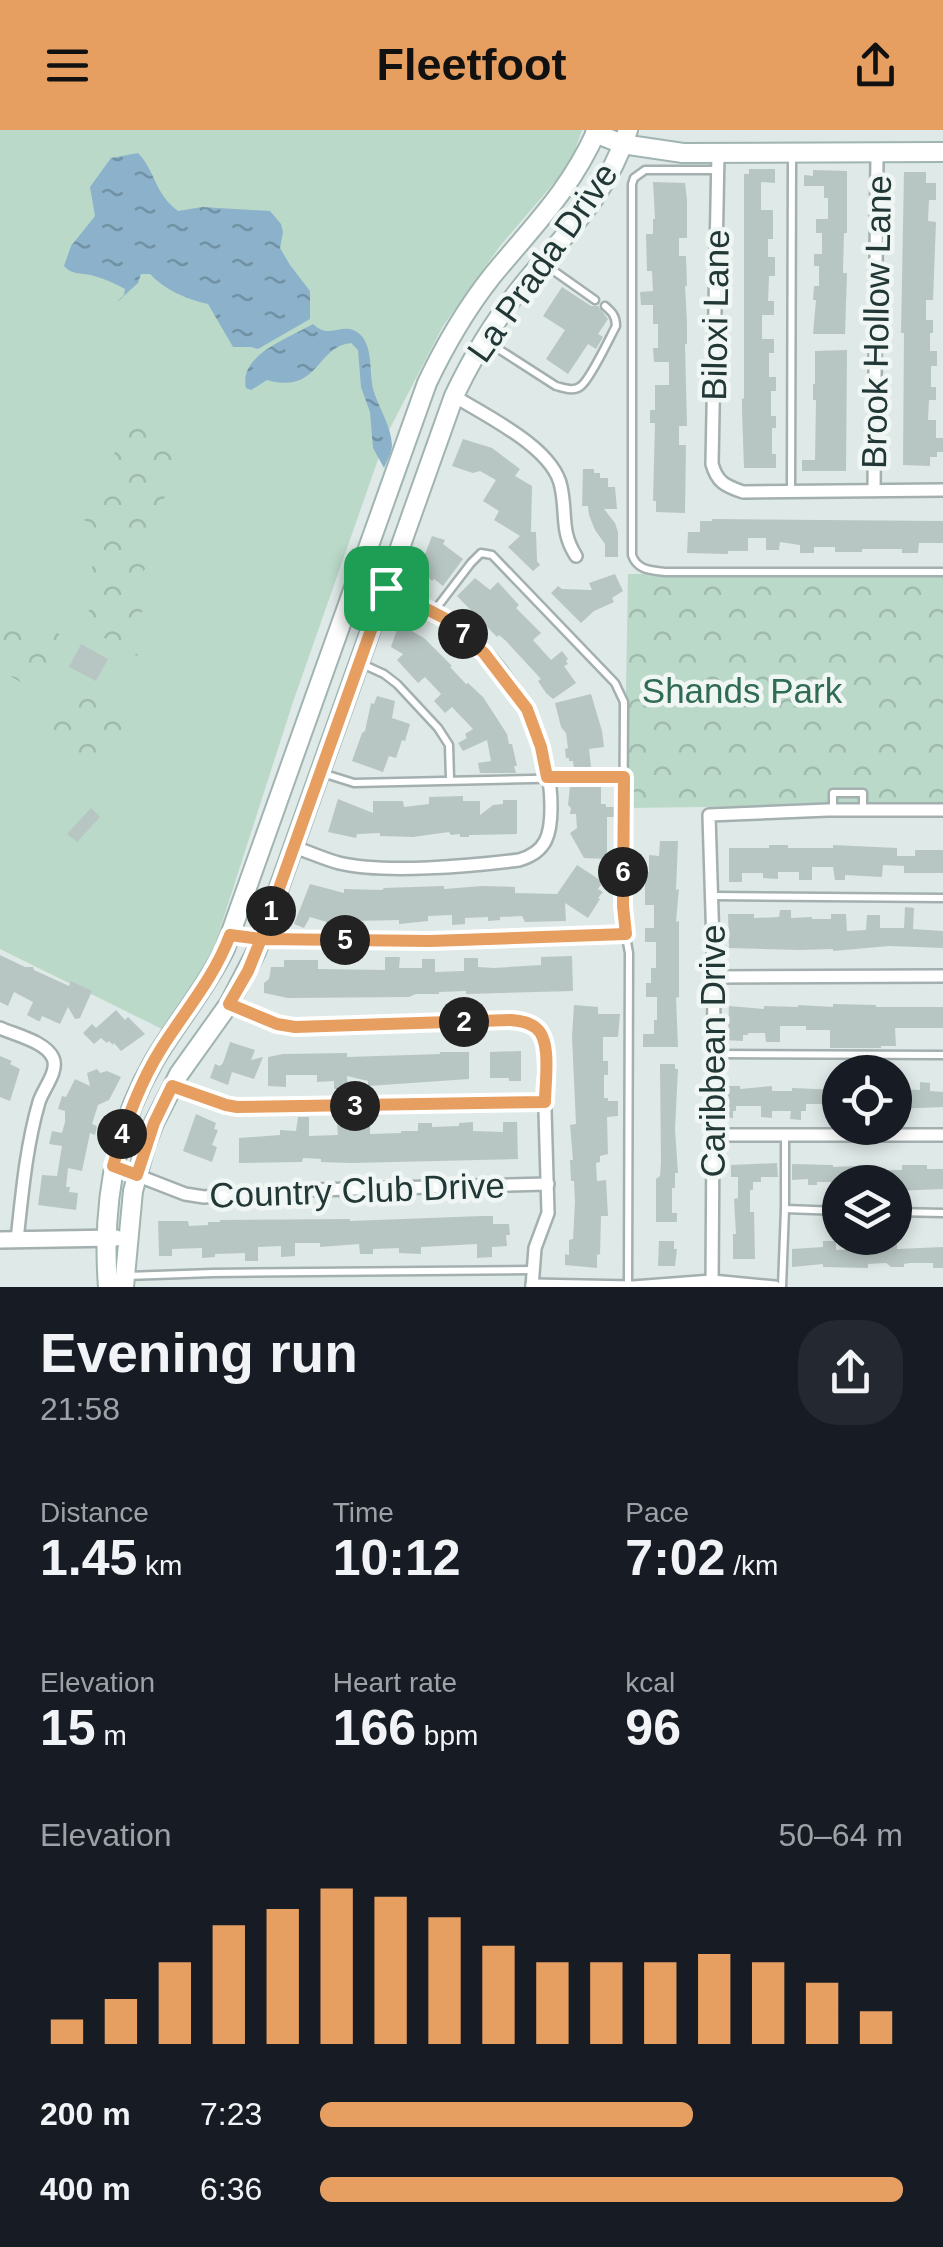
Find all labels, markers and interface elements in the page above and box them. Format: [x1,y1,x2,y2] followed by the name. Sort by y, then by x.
[40,38,95,93] icon: menu
[848,38,903,93] icon: share
[377,39,566,90] text: Fleetfoot
[459,155,625,369] street label: La Prada Drive
[854,175,898,469] street label: Brook Hollow Lane
[694,229,736,401] street label: Biloxi Lane
[344,546,429,631] pin
[359,561,414,616] icon: arrive
[438,609,488,659] pin: 7
[455,618,471,649] text: 7
[642,671,843,710] park label: Shands Park
[598,847,648,897] pin: 6
[615,856,631,887] text: 6
[246,886,296,936] pin: 1
[263,895,279,926] text: 1
[320,915,370,965] pin: 5
[337,924,353,955] text: 5
[693,925,732,1177] street label: Caribbean Drive
[439,997,489,1047] pin: 2
[456,1006,472,1037] text: 2
[822,1055,912,1255] map controls
[822,1055,912,1145] button: locate
[330,1081,380,1131] pin: 3
[347,1090,363,1121] text: 3
[97,1109,147,1159] pin: 4
[114,1118,130,1149] text: 4
[209,1165,505,1215] street label: Country Club Drive
[822,1165,912,1255] button: layers
[798,1320,903,1425] button: share
[40,1322,358,1384] text: Evening run
[40,1391,120,1427] text: 21:58
[40,1497,149,1528] text: Distance
[333,1497,394,1528] text: Time
[625,1497,689,1528] text: Pace
[40,1530,137,1586] text: 1.45
[333,1530,461,1586] text: 10:12
[625,1530,725,1586] text: 7:02
[137,1550,182,1581] text: km
[725,1550,778,1581] text: /km
[40,1667,155,1698] text: Elevation
[333,1667,457,1698] text: Heart rate
[625,1667,675,1698] text: kcal
[40,1700,96,1756] text: 15
[333,1700,416,1756] text: 166
[625,1700,681,1756] text: 96
[96,1720,127,1751] text: m
[416,1720,478,1751] text: bpm
[40,1817,172,1853] text: Elevation
[778,1817,903,1853] text: 50–64 m
[40,2096,131,2132] text: 200 m
[200,2096,262,2132] text: 7:23
[40,2171,131,2207] text: 400 m
[200,2171,262,2207] text: 6:36

